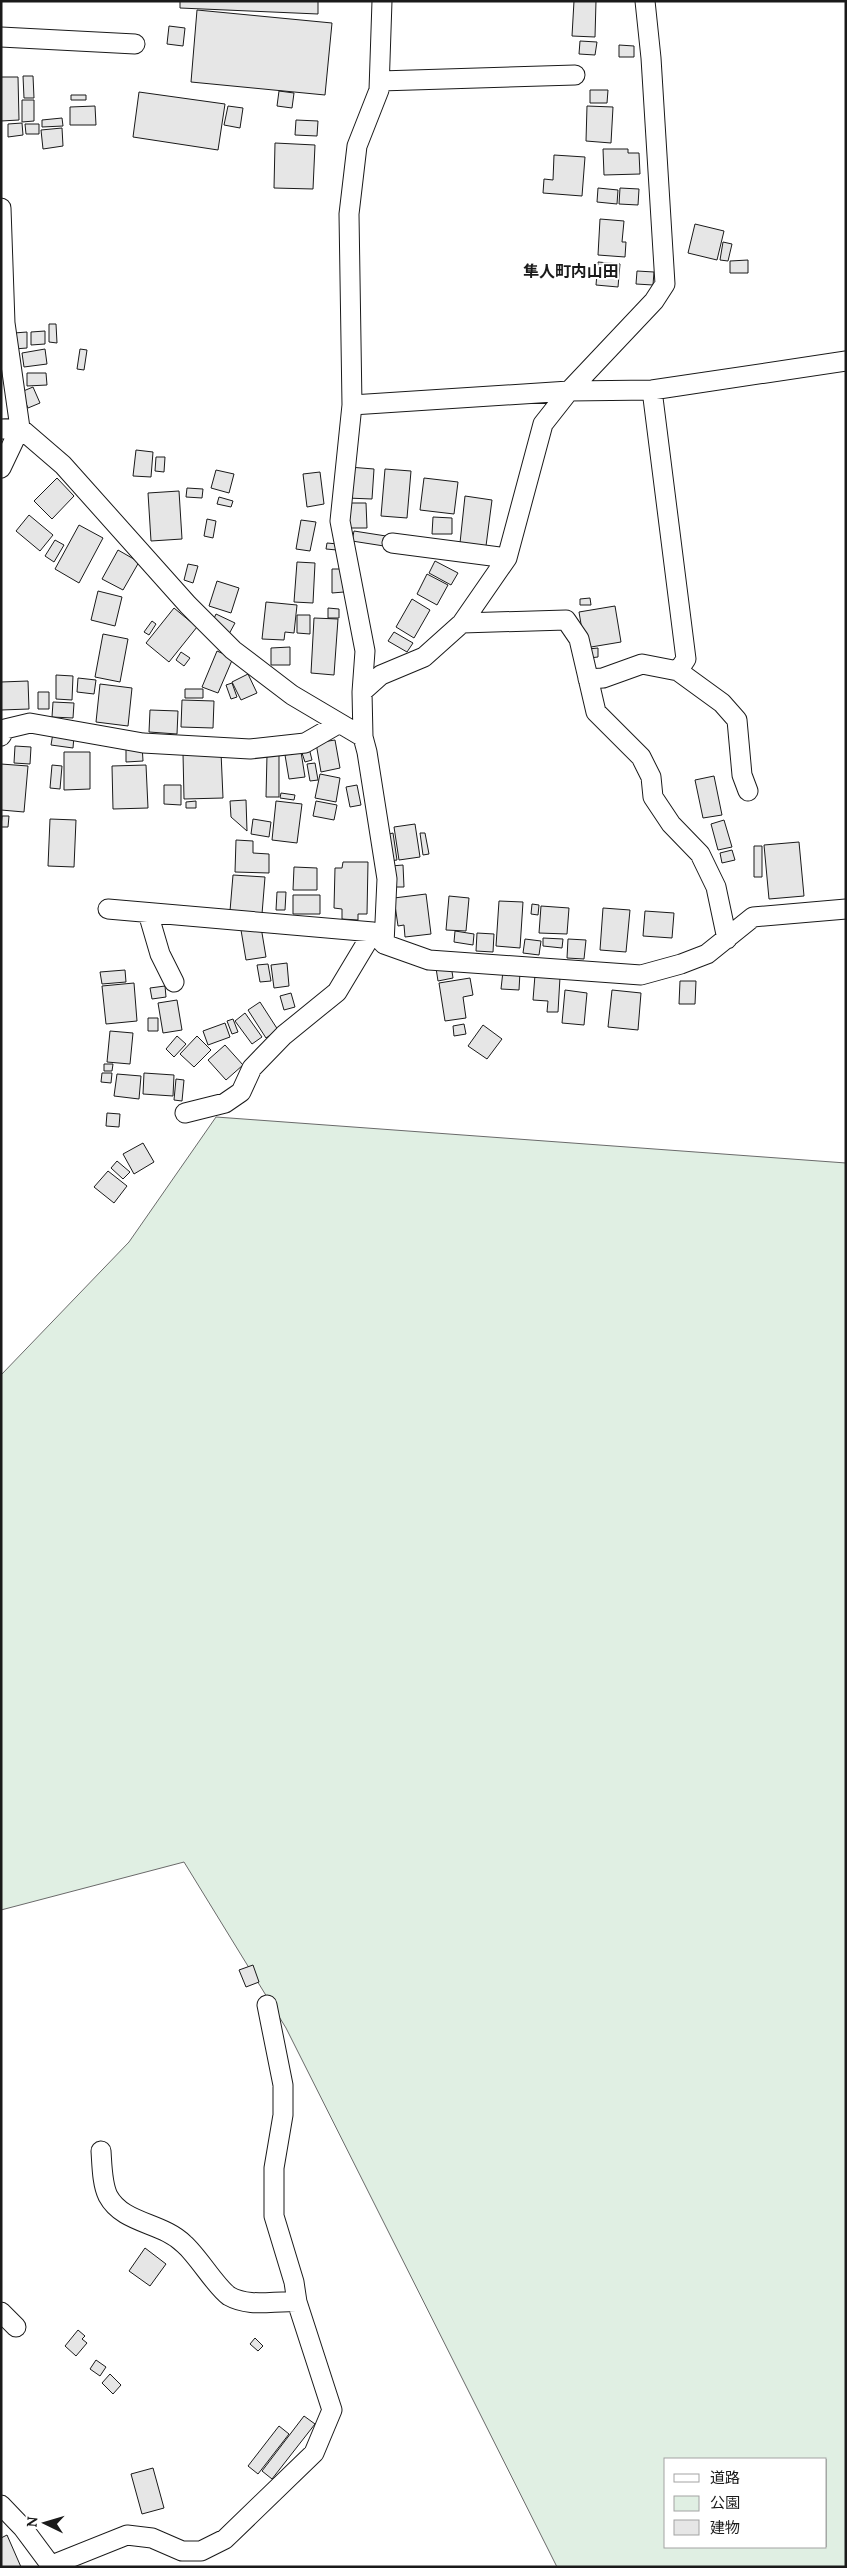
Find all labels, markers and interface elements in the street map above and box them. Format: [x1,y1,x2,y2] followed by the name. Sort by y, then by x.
[523,261,619,281] district label: 隼人町内山田
[664,2458,827,2548] legend
[710,2468,740,2487] text: 道路
[710,2493,740,2512] text: 公園
[20,2498,70,2548] north arrow
[23,2516,42,2528] text: N
[710,2518,740,2537] text: 建物

